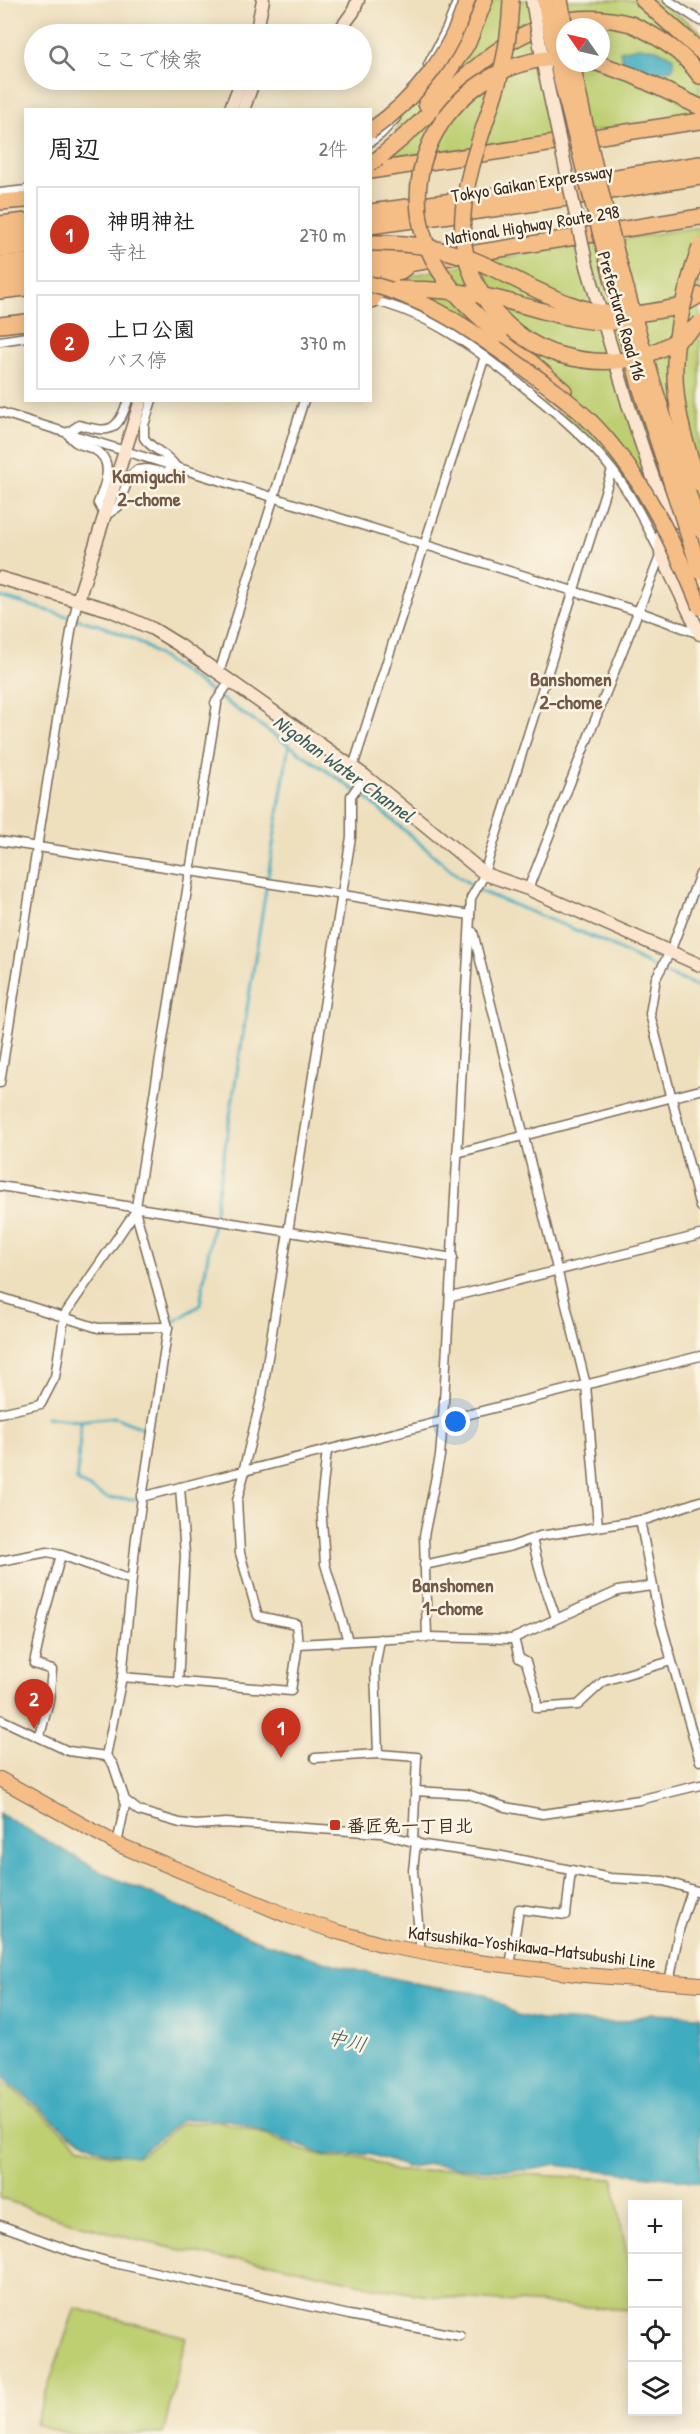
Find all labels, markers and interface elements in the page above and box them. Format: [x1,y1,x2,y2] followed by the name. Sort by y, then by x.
[556,18,610,72] north arrow
[24,24,372,90] search box
[45,41,78,74] icon: search
[93,44,203,74] text: ここで検索
[48,131,100,166] text: 周辺
[319,135,348,162] text: 2件
[449,158,615,208] street label: Tokyo Gaikan Expressway
[443,199,621,251] street label: National Highway Route 298
[107,206,195,236] text: 神明神社
[66,221,73,248] text: 1
[300,221,346,248] text: 270 m
[107,238,147,265] text: 寺社
[592,248,652,384] street label: Prefectural Road 116
[107,314,195,344] text: 上口公園
[65,329,74,356] text: 2
[300,329,346,356] text: 370 m
[107,346,167,373] text: バス停
[112,462,186,512] district label: Kamiguchi 2-chome
[530,665,612,715] district label: Banshomen 2-chome
[268,708,421,830] water label: Nigohan Water Channel
[441,1407,470,1436] your location
[412,1571,494,1621] district label: Banshomen 1-chome
[15,1680,54,1729] pin: 2
[262,1708,300,1758] pin: 1
[347,1813,473,1838] place label: 番匠免一丁目北
[328,1818,342,1832] marker: 番匠免一丁目北
[407,1919,657,1975] street label: Katsushika-Yoshikawa-Matsubushi Line
[324,2022,370,2058] water label: 中川
[628,2200,682,2416] map controls
[628,2200,682,2254] button: +
[628,2254,682,2308] button: −
[628,2308,682,2362] button: locate
[628,2362,682,2416] button: layers

